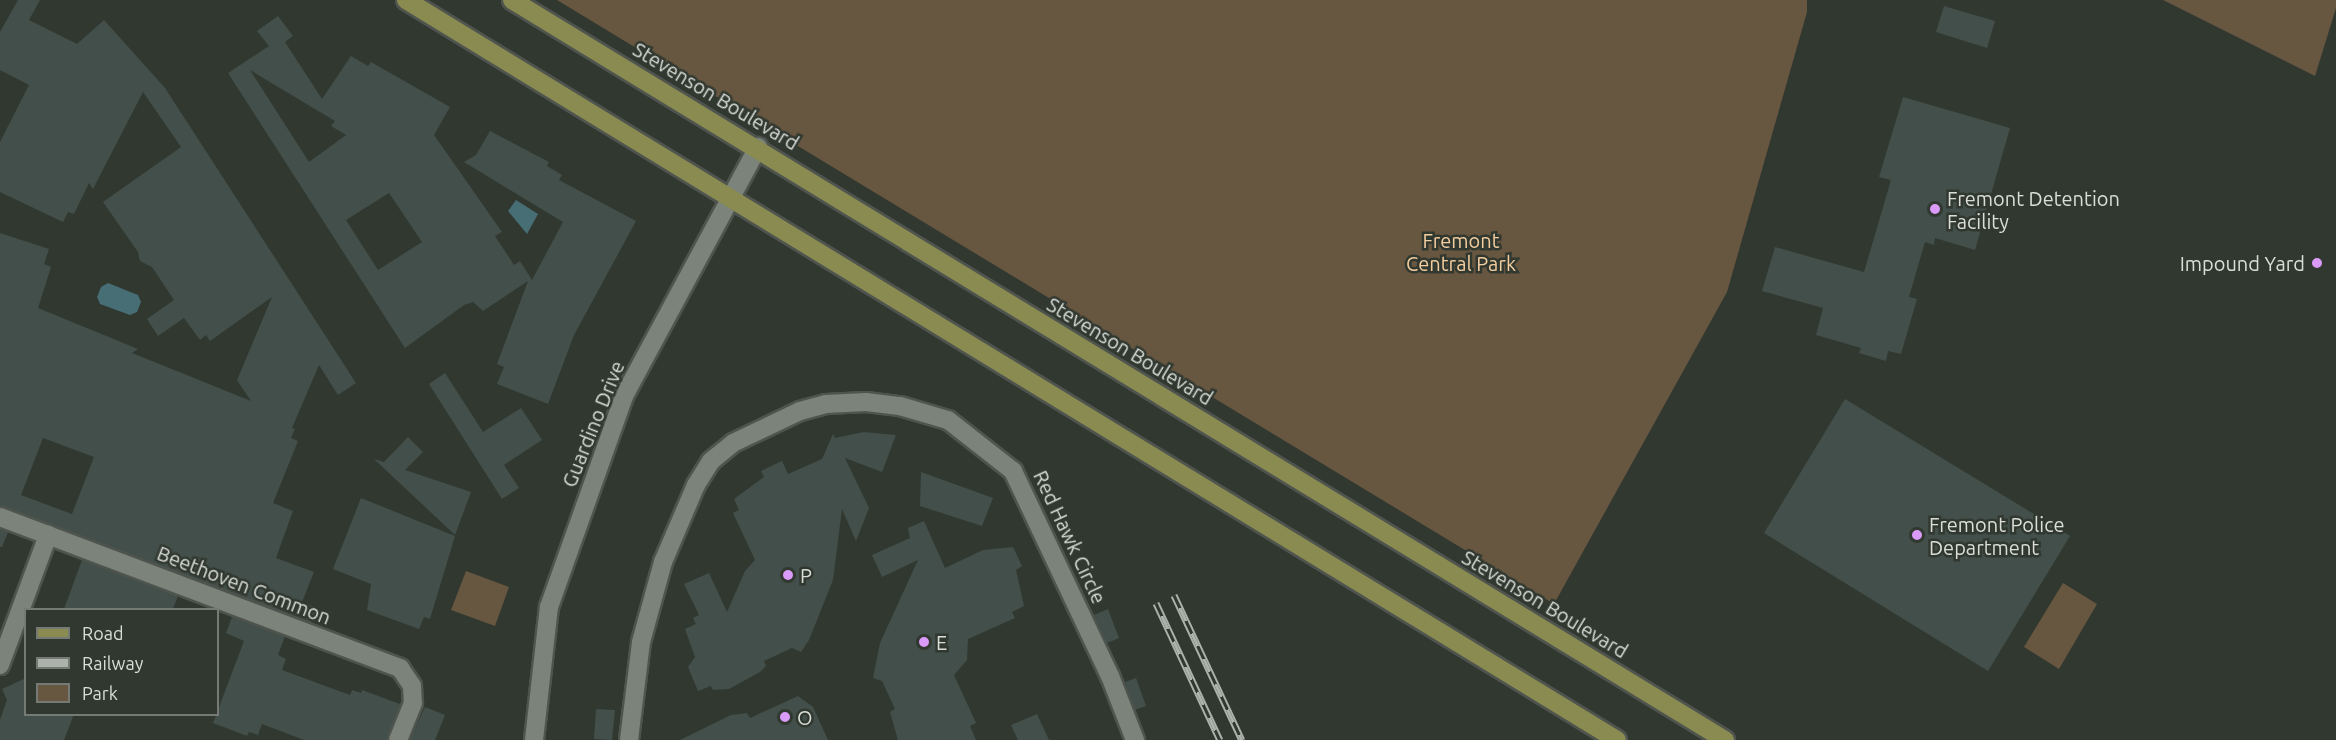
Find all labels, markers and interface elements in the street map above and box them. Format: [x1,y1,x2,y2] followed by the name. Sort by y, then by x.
[629,37,803,155] street label: Stevenson Boulevard
[1947,186,2120,233] place label: Fremont Detention Facility
[1928,202,1942,216] marker: Fremont Detention Facility
[1406,229,1516,276] park label: Fremont Central Park
[2180,251,2305,275] place label: Impound Yard
[2310,256,2324,270] marker: Impound Yard
[1043,292,1217,410] street label: Stevenson Boulevard
[557,357,629,491] street label: Guardino Drive
[1029,466,1111,608] street label: Red Hawk Circle
[1929,512,2064,559] place label: Fremont Police Department
[1910,528,1924,542] marker: Fremont Police Department
[154,541,334,629] street label: Beethoven Common
[1458,545,1632,663] street label: Stevenson Boulevard
[800,563,812,587] place label: P
[781,568,795,582] marker: P
[24,608,219,716] legend
[82,623,124,643] text: Road
[936,630,947,654] place label: E
[917,635,931,649] marker: E
[82,653,143,673] text: Railway
[82,683,118,703] text: Park
[797,705,813,729] place label: O
[778,710,792,724] marker: O

